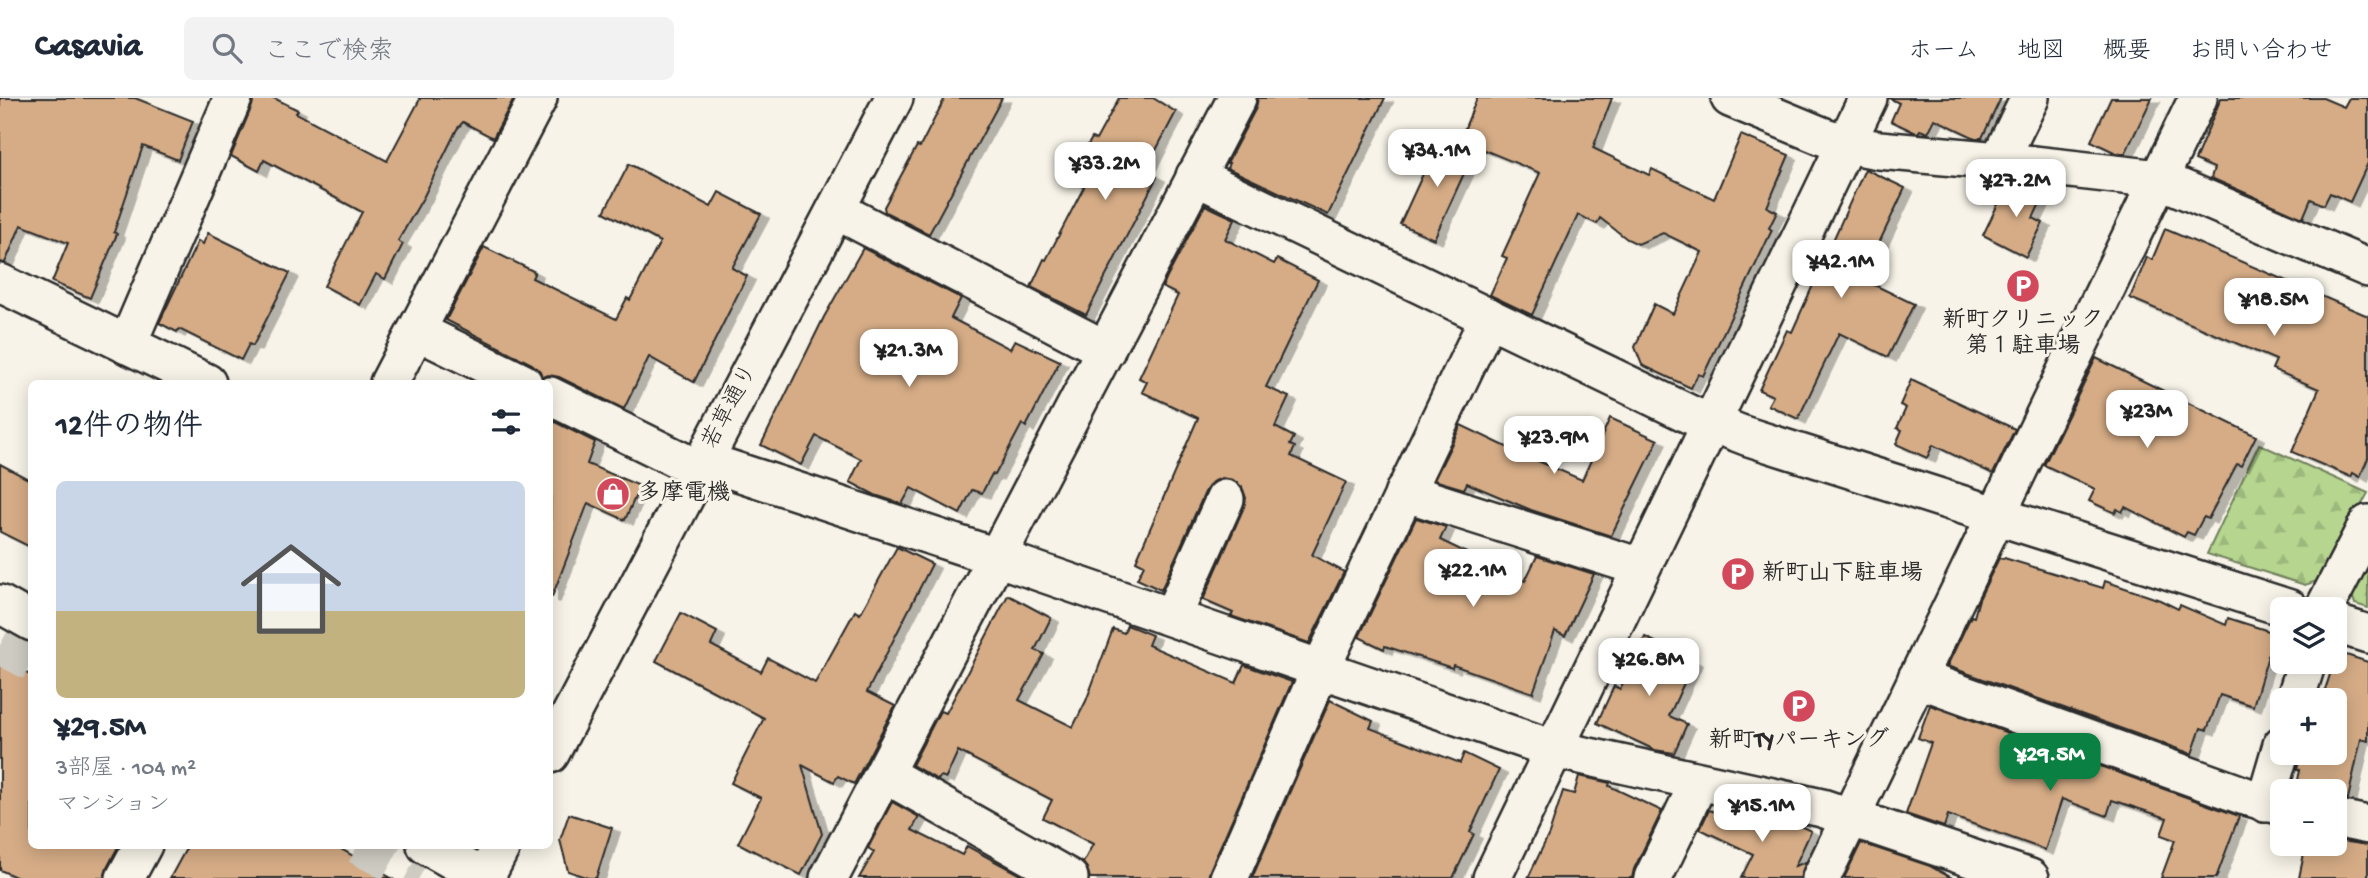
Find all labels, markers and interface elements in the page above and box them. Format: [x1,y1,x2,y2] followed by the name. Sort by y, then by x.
[184,17,674,80] search box
[35,29,142,67] text: Casavia
[208,29,246,67] icon: search
[264,38,394,69] text: ここで検索
[1908,38,1979,67] text: ホーム
[2017,38,2065,67] text: 地図
[2103,38,2151,67] text: 概要
[2189,38,2333,67] text: お問い合わせ
[1380,130,1494,189] pin: ¥34.1M
[1404,138,1470,165] text: ¥34.1M
[1048,142,1162,202] pin: ¥33.2M
[1071,151,1140,178] text: ¥33.2M
[1959,159,2073,219] pin: ¥27.2M
[1982,168,2050,195] text: ¥27.2M
[1784,240,1898,300] pin: ¥42.1M
[1808,249,1874,276] text: ¥42.1M
[2004,267,2042,305] parking icon: 新町クリニック 第１駐車場
[2217,278,2331,338] pin: ¥18.5M
[2240,287,2308,314] text: ¥18.5M
[1943,307,2104,361] place label: 新町クリニック 第１駐車場
[852,330,966,389] pin: ¥21.3M
[876,338,942,365] text: ¥21.3M
[697,360,765,454] street label: 若草通り
[2106,390,2188,450] pin: ¥23M
[2122,399,2172,426] text: ¥23M
[487,403,525,441] icon: filters
[56,411,203,446] text: 12件の物件
[1497,416,1611,476] pin: ¥23.9M
[1520,425,1588,452] text: ¥23.9M
[594,475,632,513] shop icon: 多摩電機
[638,480,730,508] place label: 多摩電機
[228,526,354,652] icon: home
[1416,550,1530,609] pin: ¥22.1M
[1719,555,1757,593] parking icon: 新町山下駐車場
[1440,558,1506,585] text: ¥22.1M
[1762,560,1923,588] place label: 新町山下駐車場
[2270,597,2347,856] map controls
[2270,597,2347,674] button: layers
[1592,638,1706,698] pin: ¥26.8M
[1614,647,1684,674] text: ¥26.8M
[1780,687,1818,725] parking icon: 新町TYパーキング
[2270,688,2347,765] button: +
[56,712,146,747] text: ¥29.5M
[1709,727,1889,755] place label: 新町TYパーキング
[1993,734,2107,793] pin: ¥29.5M
[2016,742,2084,769] text: ¥29.5M
[56,756,196,783] text: 3部屋 · 104 m²
[2270,779,2347,856] button: −
[1705,784,1819,844] pin: ¥15.1M
[56,792,170,819] text: マンション
[1730,793,1794,820] text: ¥15.1M

